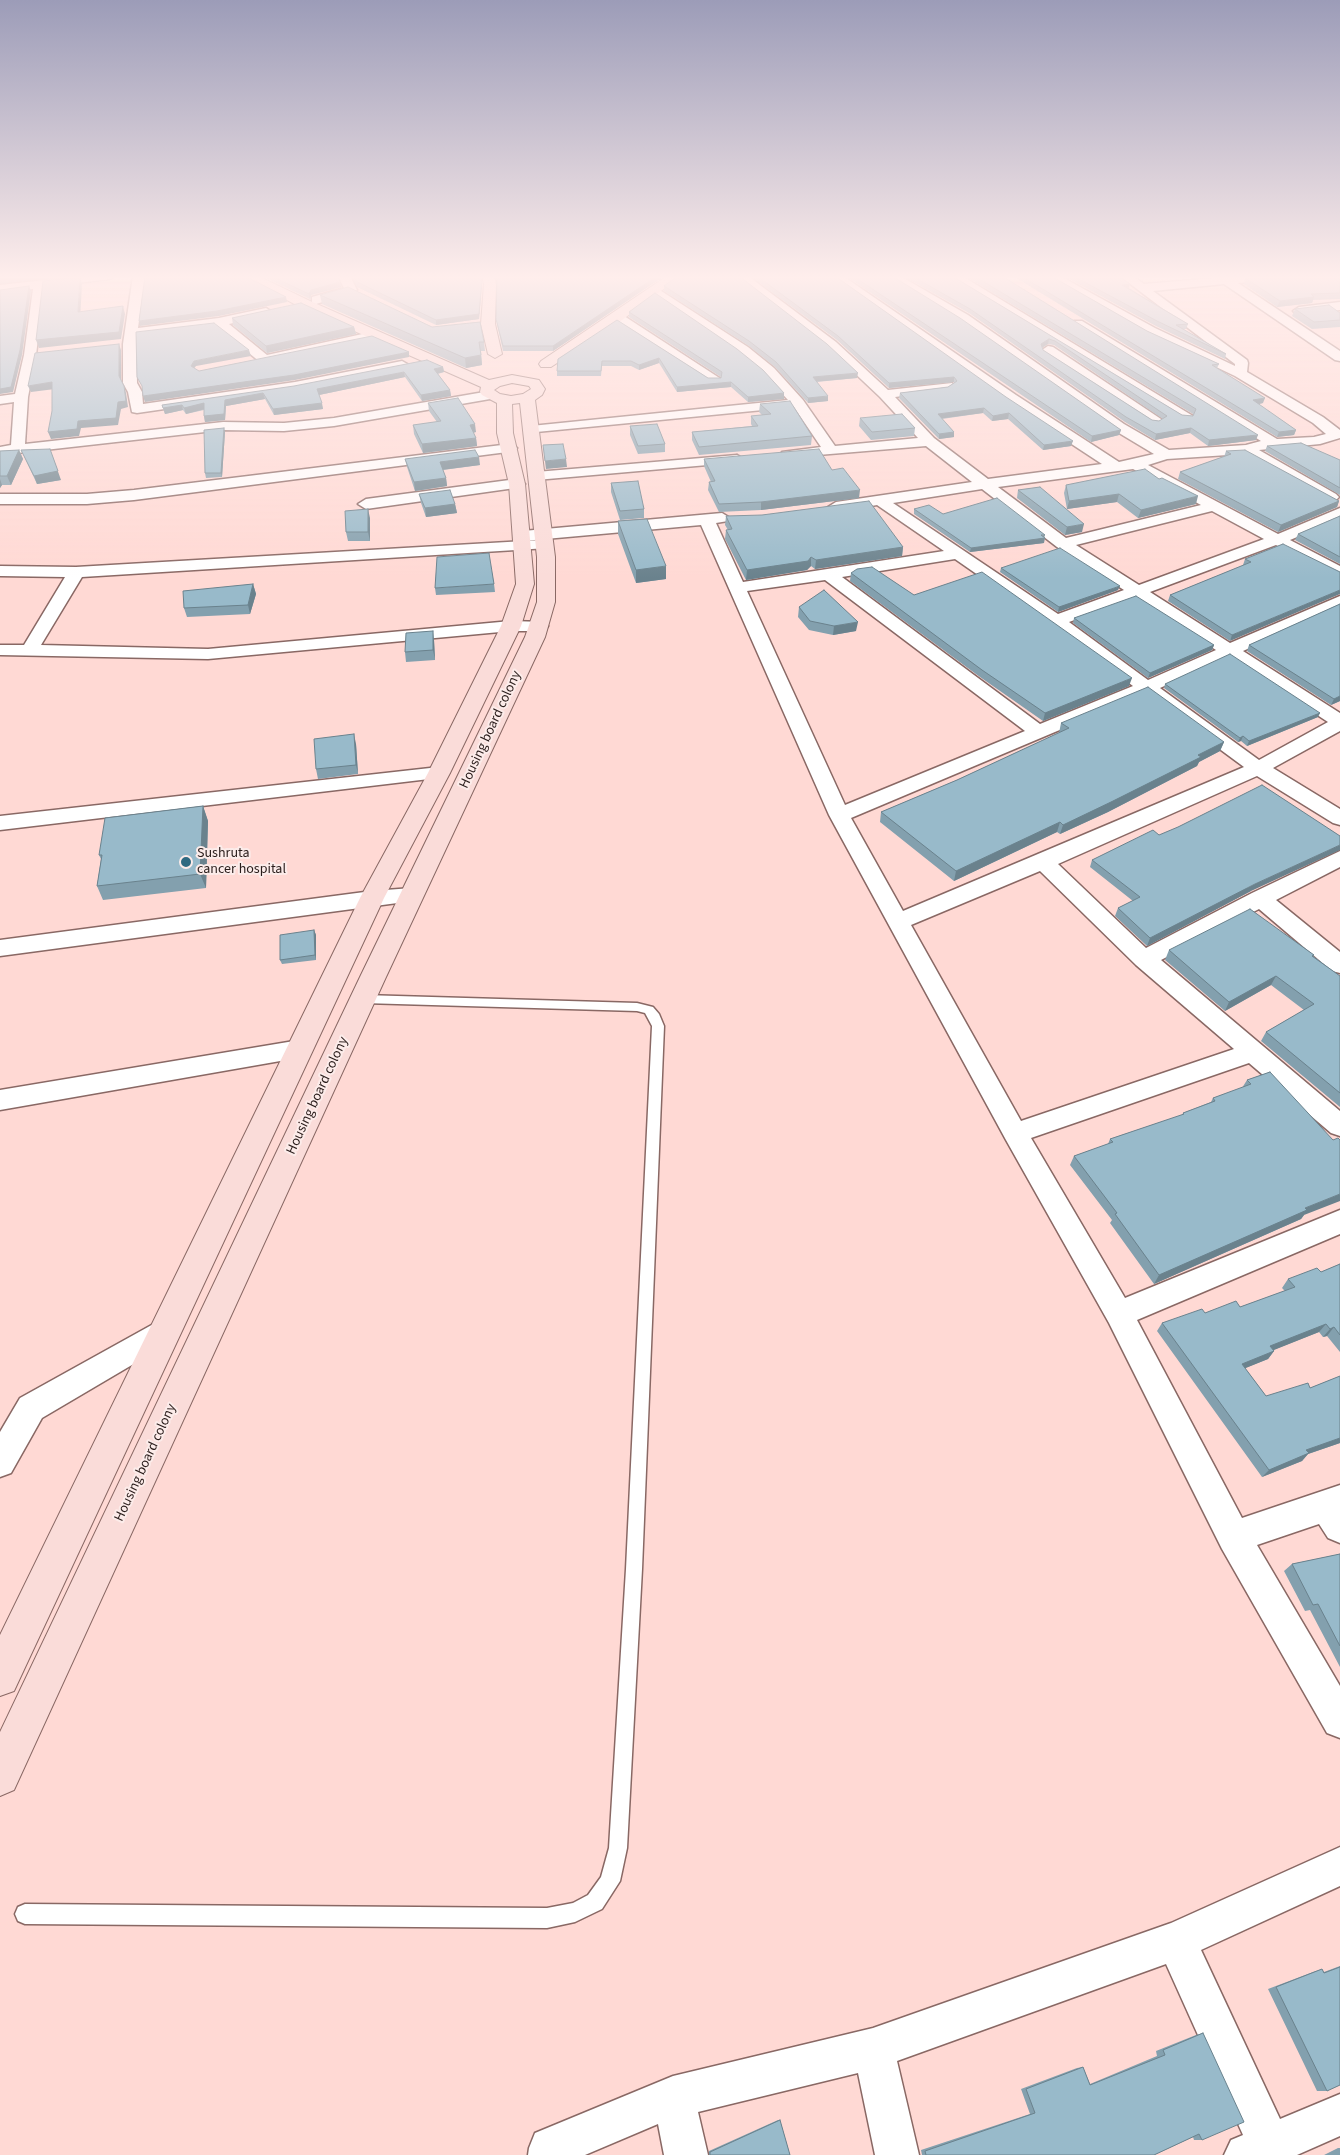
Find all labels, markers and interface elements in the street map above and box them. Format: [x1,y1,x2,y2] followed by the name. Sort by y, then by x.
[456,669,526,791] street label: Housing board colony
[197,846,286,879] place label: Sushruta cancer hospital
[179,855,193,869] marker: Sushruta cancer hospital
[283,1035,353,1157] street label: Housing board colony
[111,1402,181,1524] street label: Housing board colony

